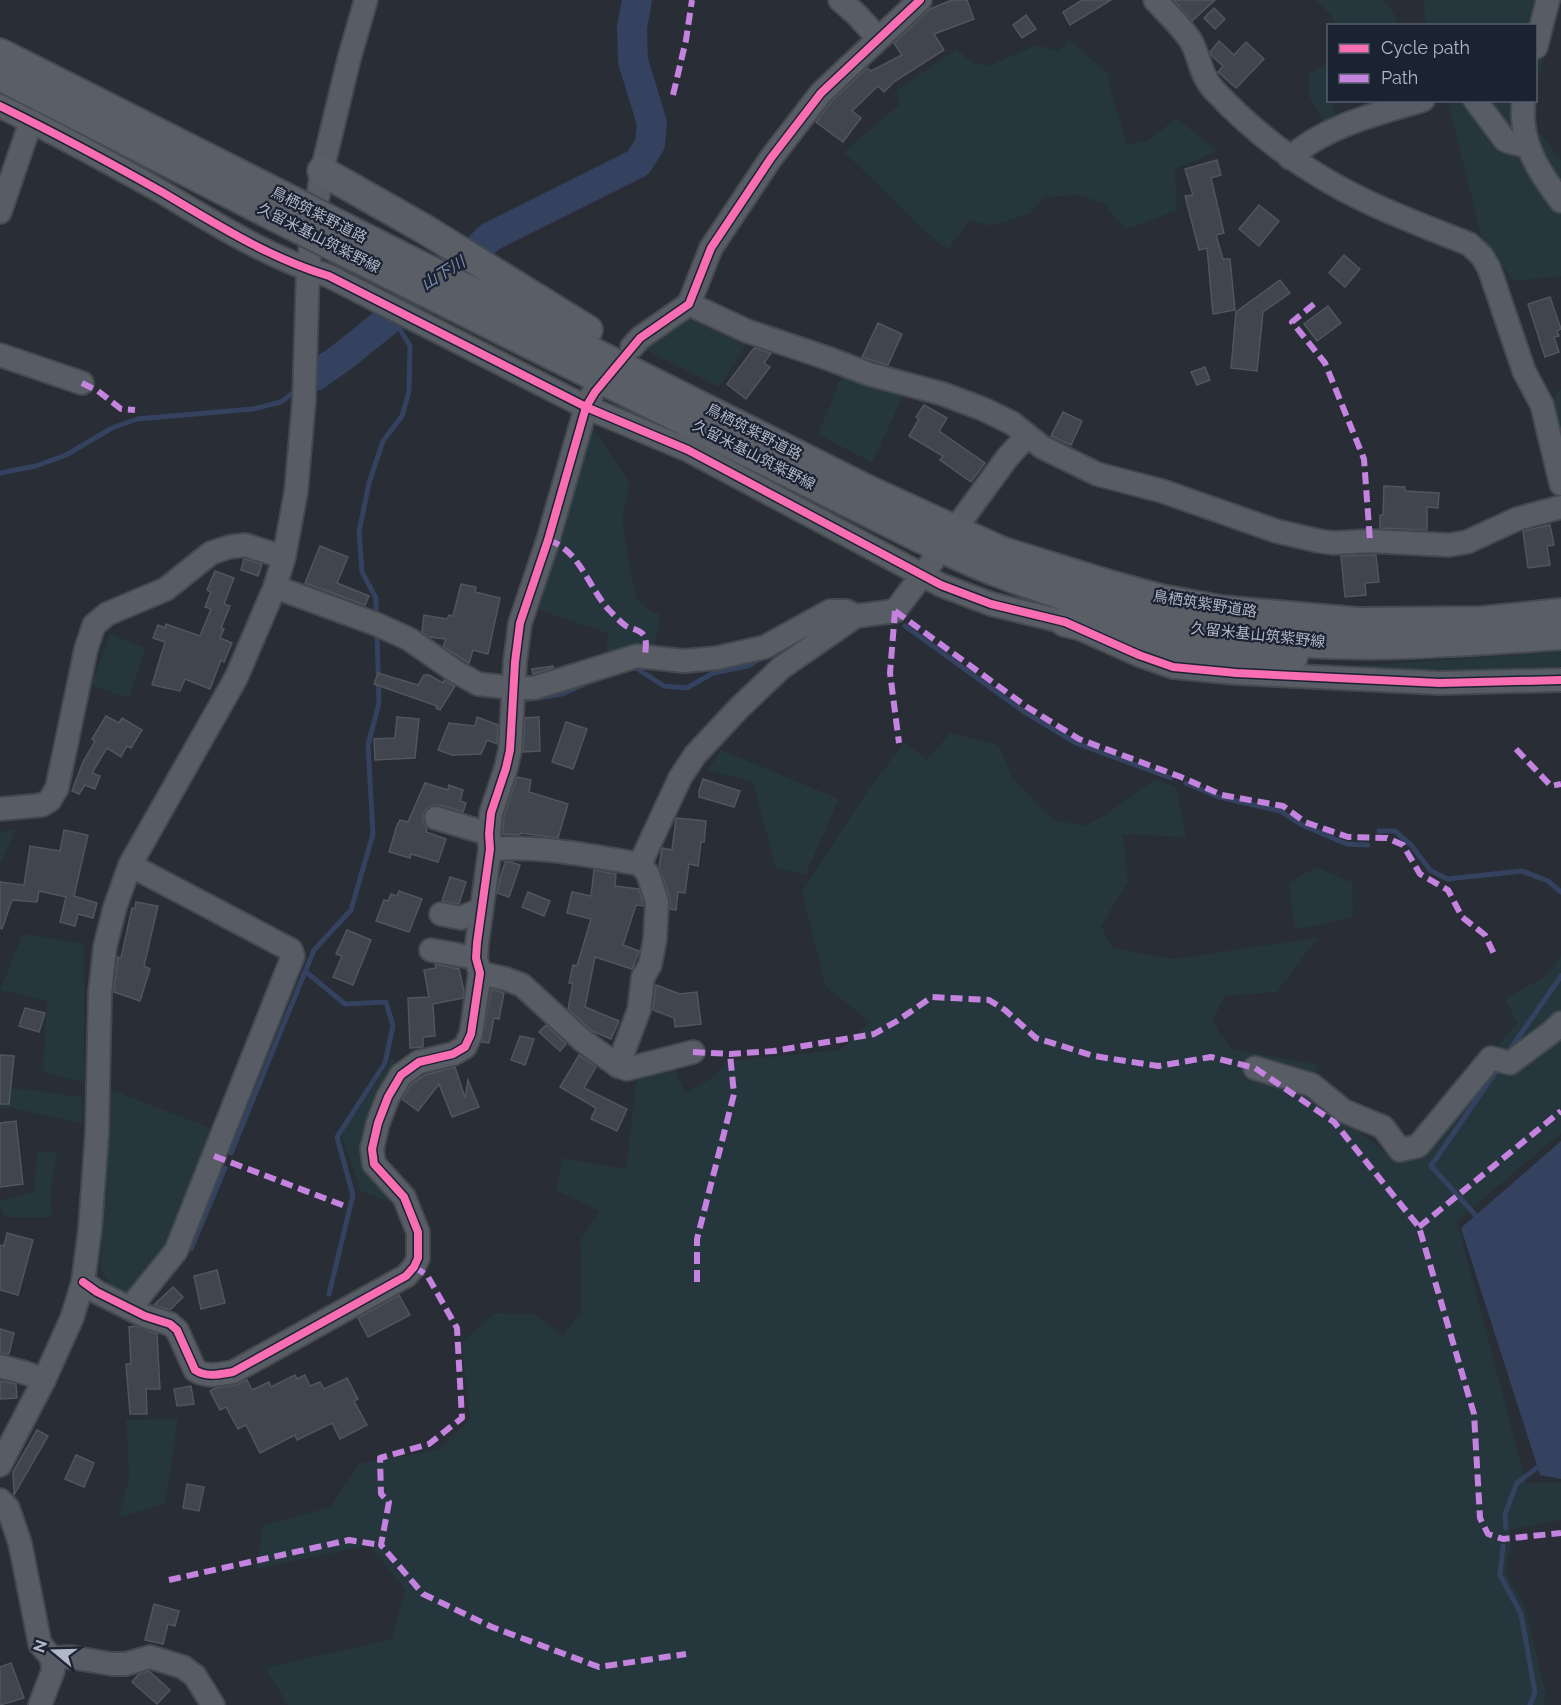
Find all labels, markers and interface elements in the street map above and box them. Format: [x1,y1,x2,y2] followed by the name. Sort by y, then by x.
[1327,24,1537,102] legend
[1381,37,1470,58] text: Cycle path
[1381,67,1418,88] text: Path
[268,183,370,247] street label: 鳥栖筑紫野道路
[255,199,383,277] street label: 久留米基山筑紫野線
[418,251,470,294] water label: 山下川
[703,400,805,464] street label: 鳥栖筑紫野道路
[690,416,818,494] street label: 久留米基山筑紫野線
[1152,587,1258,621] street label: 鳥栖筑紫野道路
[1190,619,1326,651] street label: 久留米基山筑紫野線
[24,1621,84,1681] north arrow
[29,1637,51,1655] text: N

